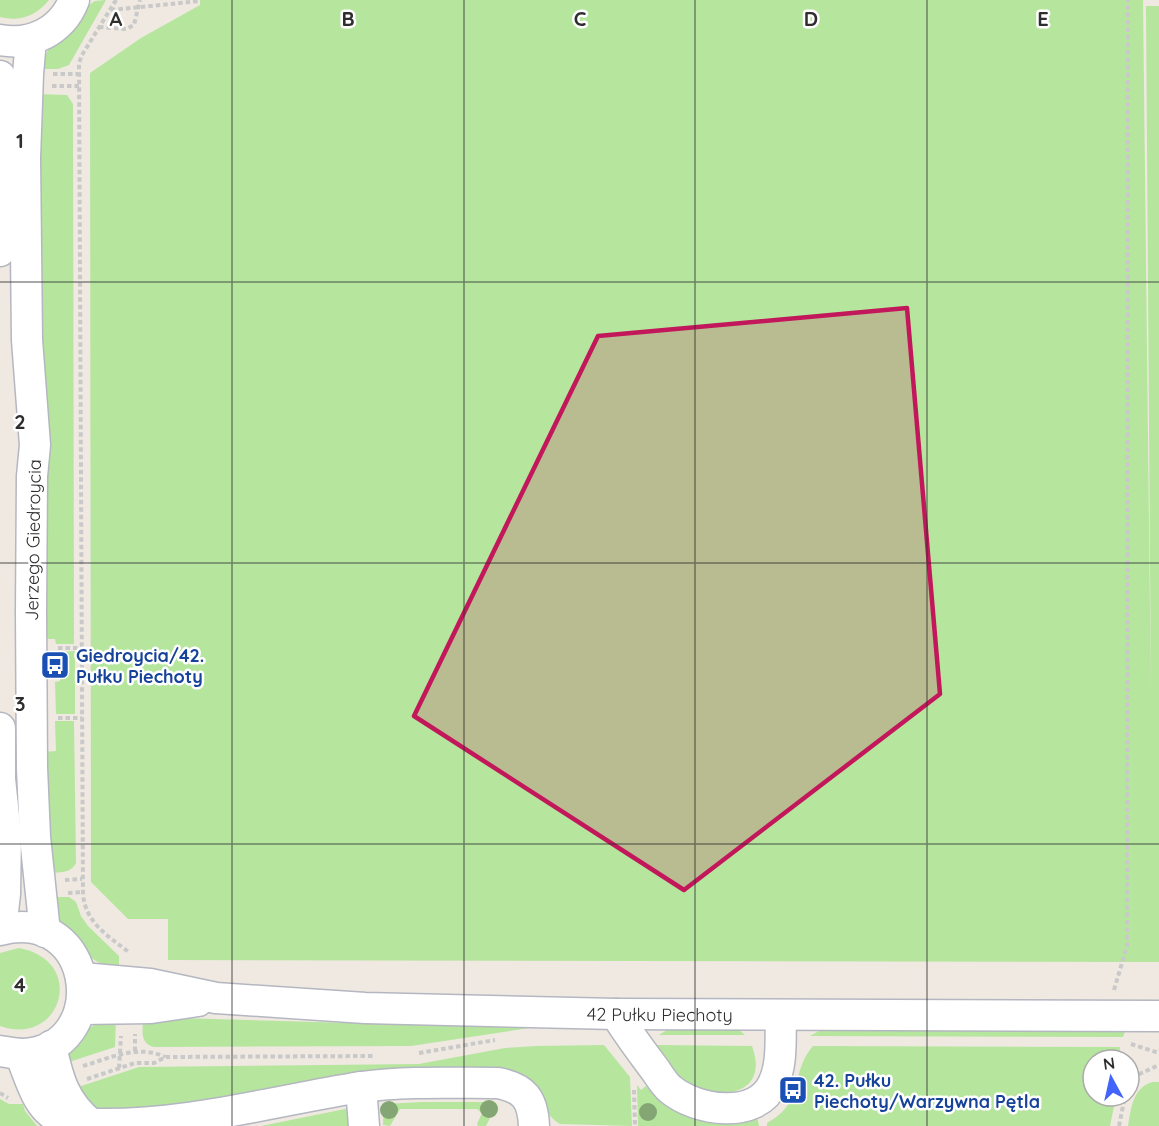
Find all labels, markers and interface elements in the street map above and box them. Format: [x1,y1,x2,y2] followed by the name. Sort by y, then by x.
[110,6,123,31] text: A
[341,6,355,31] text: B
[574,6,587,31] text: C
[804,6,818,31] text: D
[1037,6,1049,31] text: E
[16,128,24,153] text: 1
[14,409,26,434] text: 2
[20,459,46,621] street label: Jerzego Giedroycia
[76,644,204,688] place label: Giedroycia/42. Pułku Piechoty
[39,649,71,681] bus stop icon: Giedroycia/42. Pułku Piechoty
[15,691,25,716] text: 3
[14,972,26,997] text: 4
[587,1002,733,1026] street label: 42 Pułku Piechoty
[1081,1048,1141,1108] north arrow
[1102,1052,1116,1074] text: N
[814,1069,1040,1113] place label: 42. Pułku Piechoty/Warzywna Pętla
[777,1074,809,1106] bus stop icon: 42. Pułku Piechoty/Warzywna Pętla

